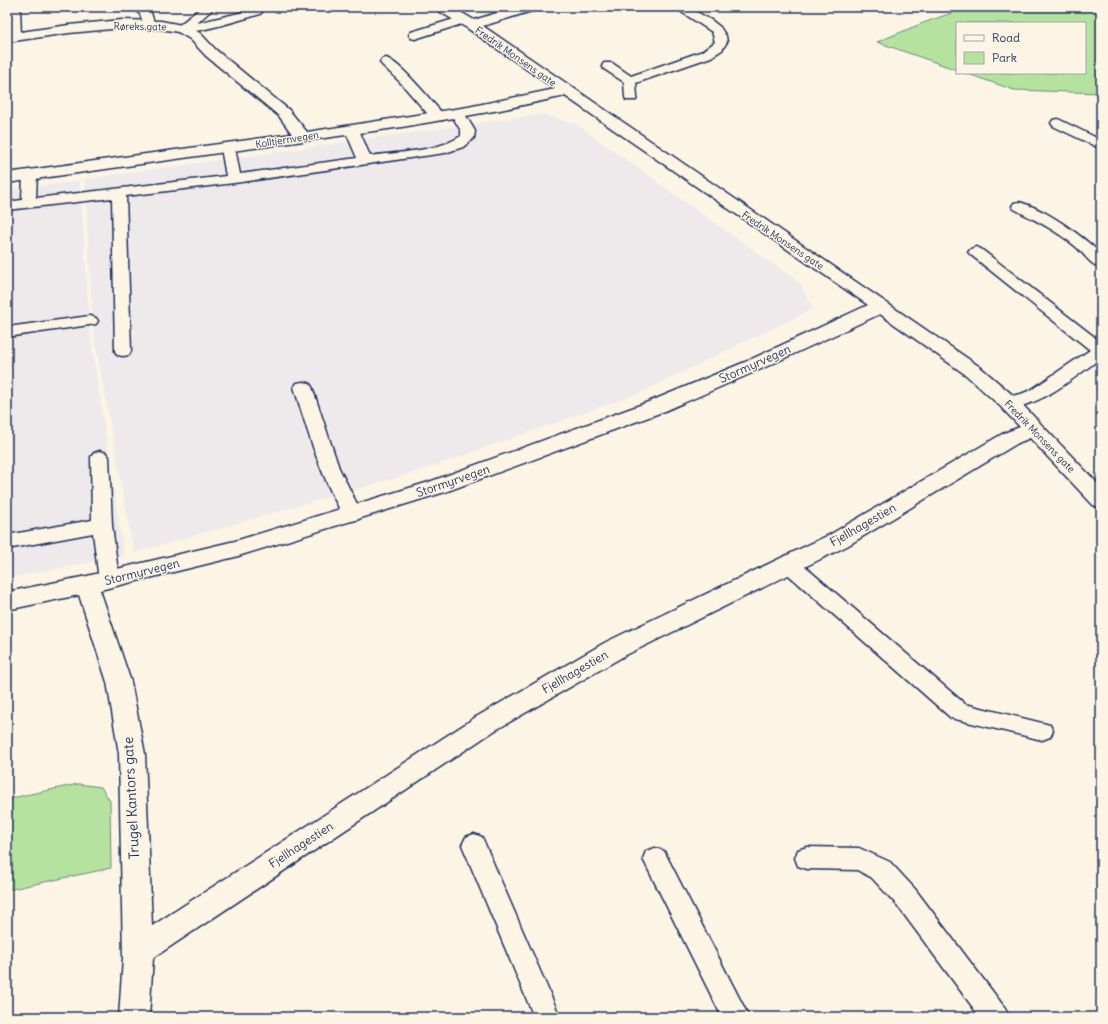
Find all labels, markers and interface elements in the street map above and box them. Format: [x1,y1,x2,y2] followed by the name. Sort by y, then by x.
[113,20,167,33] street label: Røreks gate
[956,22,1086,74] legend
[473,24,559,89] street label: Fredrik Monsens gate
[992,30,1020,45] text: Road
[992,50,1017,65] text: Park
[254,128,320,151] street label: Kolltjernvegen
[739,208,826,273] street label: Fredrik Monsens gate
[717,341,793,386] street label: Stormyrvegen
[1002,397,1078,475] street label: Fredrik Monsens gate
[414,461,492,500] street label: Stormyrvegen
[827,500,898,550] street label: Fjellhagestien
[103,555,181,588] street label: Stormyrvegen
[539,647,610,697] street label: Fjellhagestien
[119,736,143,860] street label: Trugel Kantors gate
[266,818,336,871] street label: Fjellhagestien

